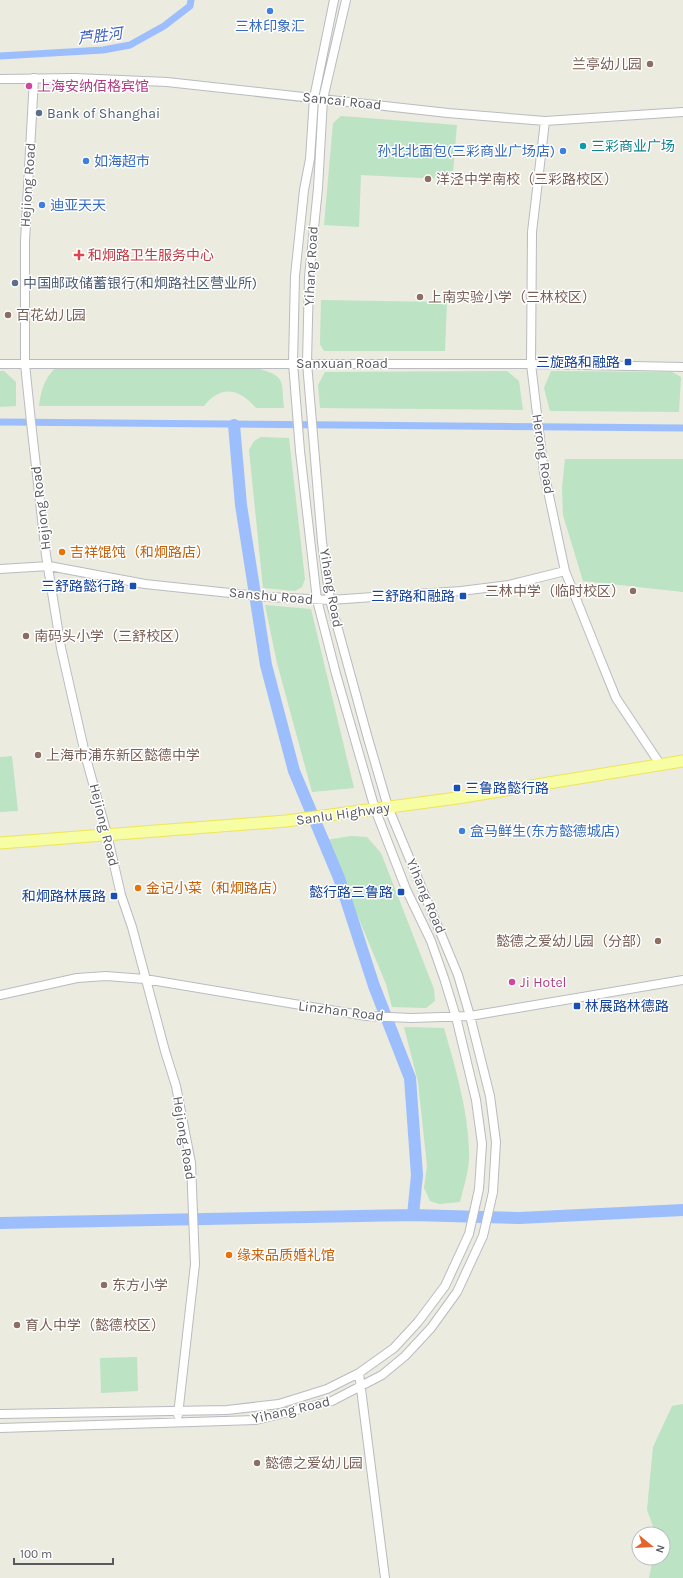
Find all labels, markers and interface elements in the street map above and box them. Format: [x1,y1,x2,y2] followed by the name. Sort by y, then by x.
[265,6,275,16] marker: 三林印象汇
[235,18,305,35] place label: 三林印象汇
[77,24,126,48] water label: 芦胜河
[572,56,642,73] place label: 兰亭幼儿园
[645,59,655,69] marker: 兰亭幼儿园
[37,78,149,95] place label: 上海安纳佰格宾馆
[24,81,34,91] marker: 上海安纳佰格宾馆
[302,88,382,114] street label: Sancai Road
[47,105,160,122] place label: Bank of Shanghai
[34,108,44,118] marker: Bank of Shanghai
[591,138,675,155] place label: 三彩商业广场
[578,141,588,151] marker: 三彩商业广场
[17,142,39,228] street label: Hejiong Road
[377,143,555,160] place label: 孙北北面包(三彩商业广场店)
[558,146,568,156] marker: 孙北北面包(三彩商业广场店)
[94,153,150,170] place label: 如海超市
[81,156,91,166] marker: 如海超市
[436,171,618,188] place label: 洋泾中学南校（三彩路校区）
[423,174,433,184] marker: 洋泾中学南校（三彩路校区）
[50,197,106,214] place label: 迪亚天天
[37,200,47,210] marker: 迪亚天天
[300,226,322,306] street label: Yihang Road
[88,247,214,264] place label: 和炯路卫生服务中心
[73,249,85,261] marker: 和炯路卫生服务中心
[23,275,257,292] place label: 中国邮政储蓄银行(和炯路社区营业所)
[10,278,20,288] marker: 中国邮政储蓄银行(和炯路社区营业所)
[428,289,596,306] place label: 上南实验小学（三林校区）
[415,292,425,302] marker: 上南实验小学（三林校区）
[16,307,86,324] place label: 百花幼儿园
[3,310,13,320] marker: 百花幼儿园
[536,354,620,371] place label: 三旋路和融路
[296,355,388,372] street label: Sanxuan Road
[623,357,633,367] marker: 三旋路和融路
[528,413,558,495] street label: Herong Road
[27,465,55,551] street label: Hejiong Road
[70,544,210,561] place label: 吉祥馄饨（和炯路店）
[57,547,67,557] marker: 吉祥馄饨（和炯路店）
[316,547,346,629] street label: Yihang Road
[41,578,125,595] place label: 三舒路懿行路
[128,581,138,591] marker: 三舒路懿行路
[485,583,625,600] place label: 三林中学（临时校区）
[228,584,314,608] street label: Sanshu Road
[628,586,638,596] marker: 三林中学（临时校区）
[371,588,455,605] place label: 三舒路和融路
[458,591,468,601] marker: 三舒路和融路
[34,628,188,645] place label: 南码头小学（三舒校区）
[21,631,31,641] marker: 南码头小学（三舒校区）
[46,747,200,764] place label: 上海市浦东新区懿德中学
[33,750,43,760] marker: 上海市浦东新区懿德中学
[465,780,549,797] place label: 三鲁路懿行路
[86,782,122,868] street label: Hejiong Road
[452,783,462,793] marker: 三鲁路懿行路
[295,799,391,829] street label: Sanlu Highway
[470,823,620,840] place label: 盒马鲜生(东方懿德城店)
[457,826,467,836] marker: 盒马鲜生(东方懿德城店)
[403,856,449,936] street label: Yihang Road
[146,880,286,897] place label: 金记小菜（和炯路店）
[133,883,143,893] marker: 金记小菜（和炯路店）
[309,884,393,901] place label: 懿行路三鲁路
[396,887,406,897] marker: 懿行路三鲁路
[22,888,106,905] place label: 和炯路林展路
[109,891,119,901] marker: 和炯路林展路
[496,933,650,950] place label: 懿德之爱幼儿园（分部）
[653,936,663,946] marker: 懿德之爱幼儿园（分部）
[520,974,567,991] place label: Ji Hotel
[507,977,517,987] marker: Ji Hotel
[297,997,385,1025] street label: Linzhan Road
[585,998,669,1015] place label: 林展路林德路
[572,1001,582,1011] marker: 林展路林德路
[169,1095,199,1181] street label: Hejiong Road
[237,1247,335,1264] place label: 缘来品质婚礼馆
[224,1250,234,1260] marker: 缘来品质婚礼馆
[112,1277,168,1294] place label: 东方小学
[99,1280,109,1290] marker: 东方小学
[25,1317,165,1334] place label: 育人中学（懿德校区）
[12,1320,22,1330] marker: 育人中学（懿德校区）
[250,1393,332,1427] street label: Yihang Road
[265,1455,363,1472] place label: 懿德之爱幼儿园
[252,1458,262,1468] marker: 懿德之爱幼儿园
[631,1526,671,1566] north arrow
[14,1540,113,1566] scale bar
[653,1543,667,1555] text: N
[20,1547,52,1561] text: 100 m

